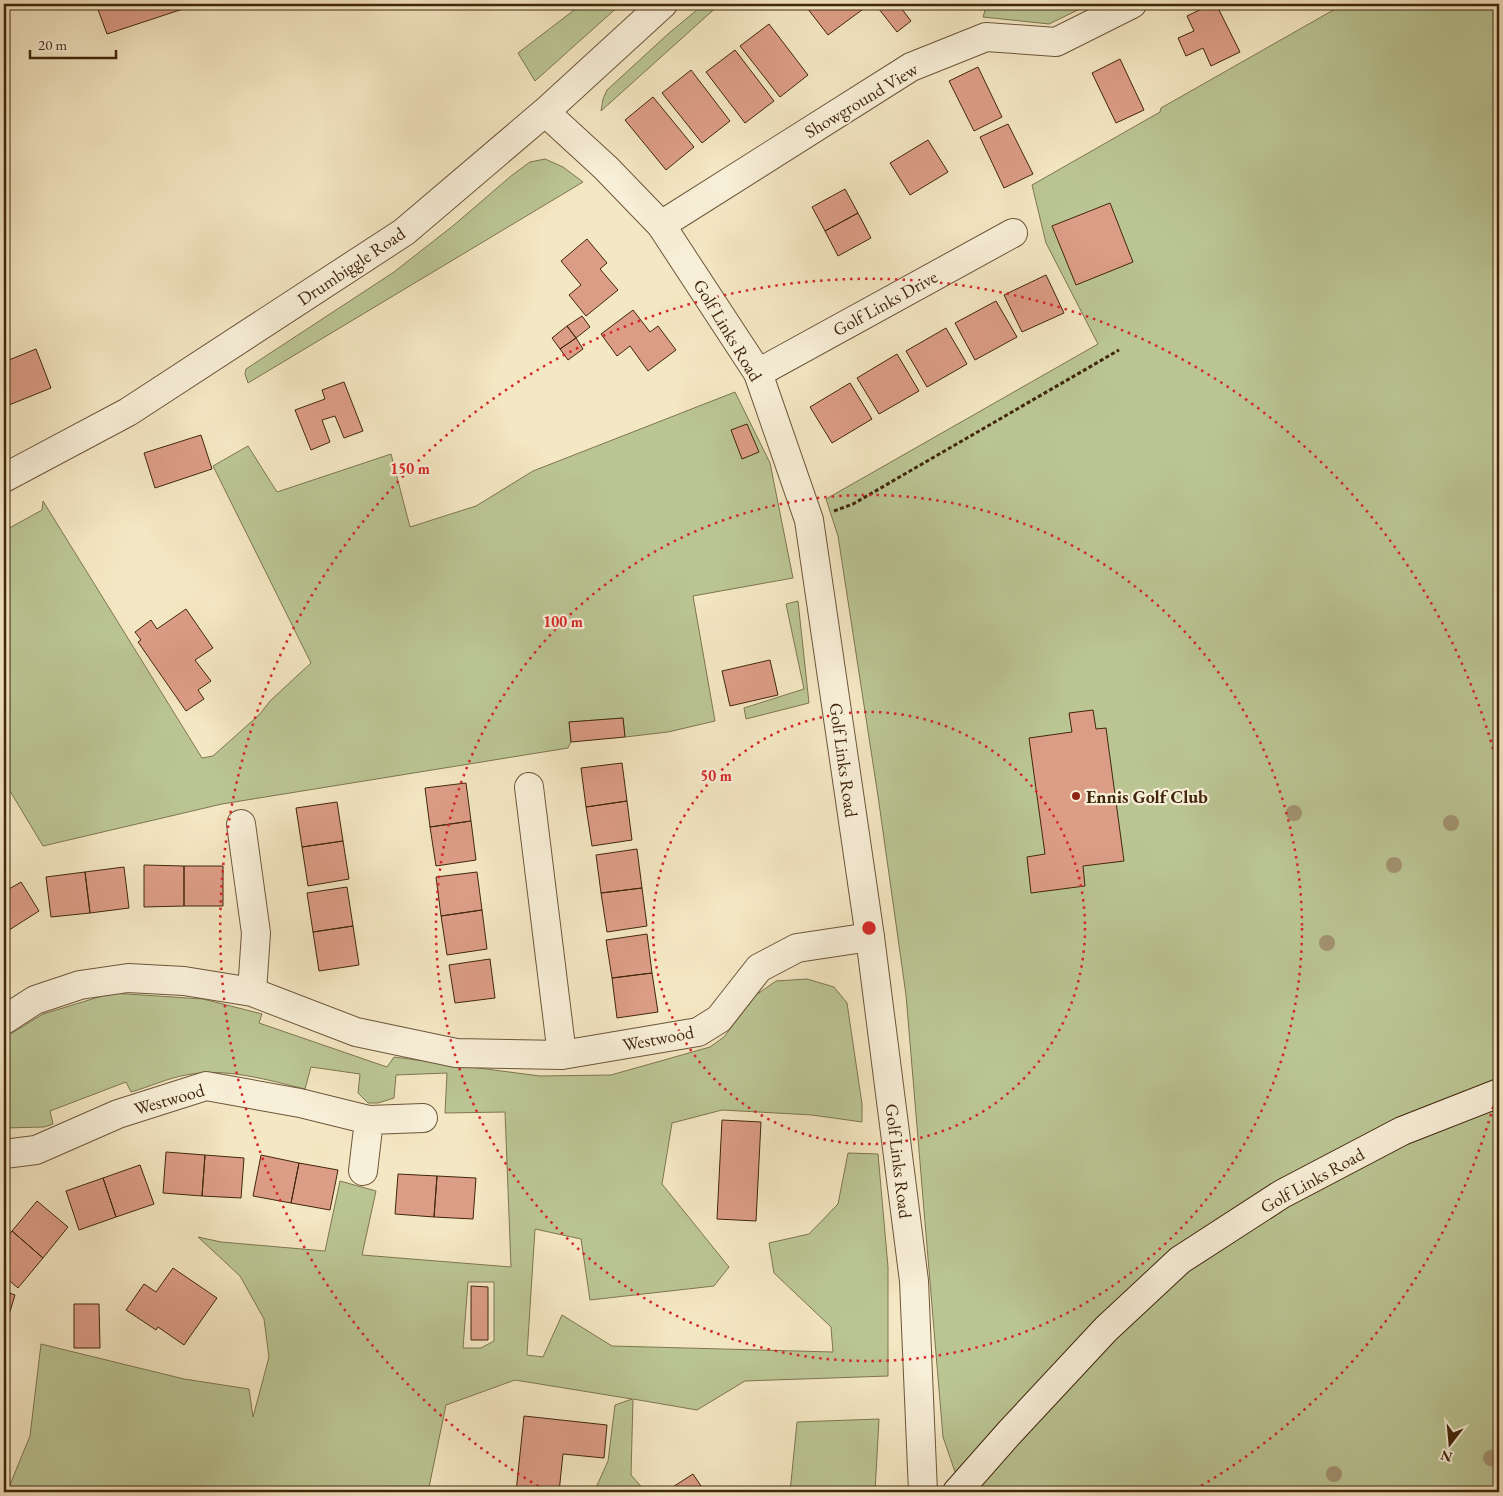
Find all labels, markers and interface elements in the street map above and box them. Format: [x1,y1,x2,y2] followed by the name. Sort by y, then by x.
[30,28,116,60] scale bar
[38,35,67,54] text: 20 m
[800,57,923,143] street label: Showground View
[293,221,410,310] street label: Drumbiggle Road
[829,265,941,341] street label: Golf Links Drive
[688,275,768,386] street label: Golf Links Road
[390,459,430,478] text: 150 m
[543,612,583,631] text: 100 m
[825,701,864,820] street label: Golf Links Road
[700,766,732,785] text: 50 m
[1086,785,1208,808] place label: Ennis Golf Club
[1070,790,1082,802] marker: Ennis Golf Club
[860,919,878,937] centre of rings
[620,1020,696,1056] street label: Westwood
[131,1078,208,1120] street label: Westwood
[881,1102,918,1221] street label: Golf Links Road
[1256,1142,1369,1218] street label: Golf Links Road
[1426,1418,1476,1468] north arrow
[1438,1446,1454,1467] text: N

